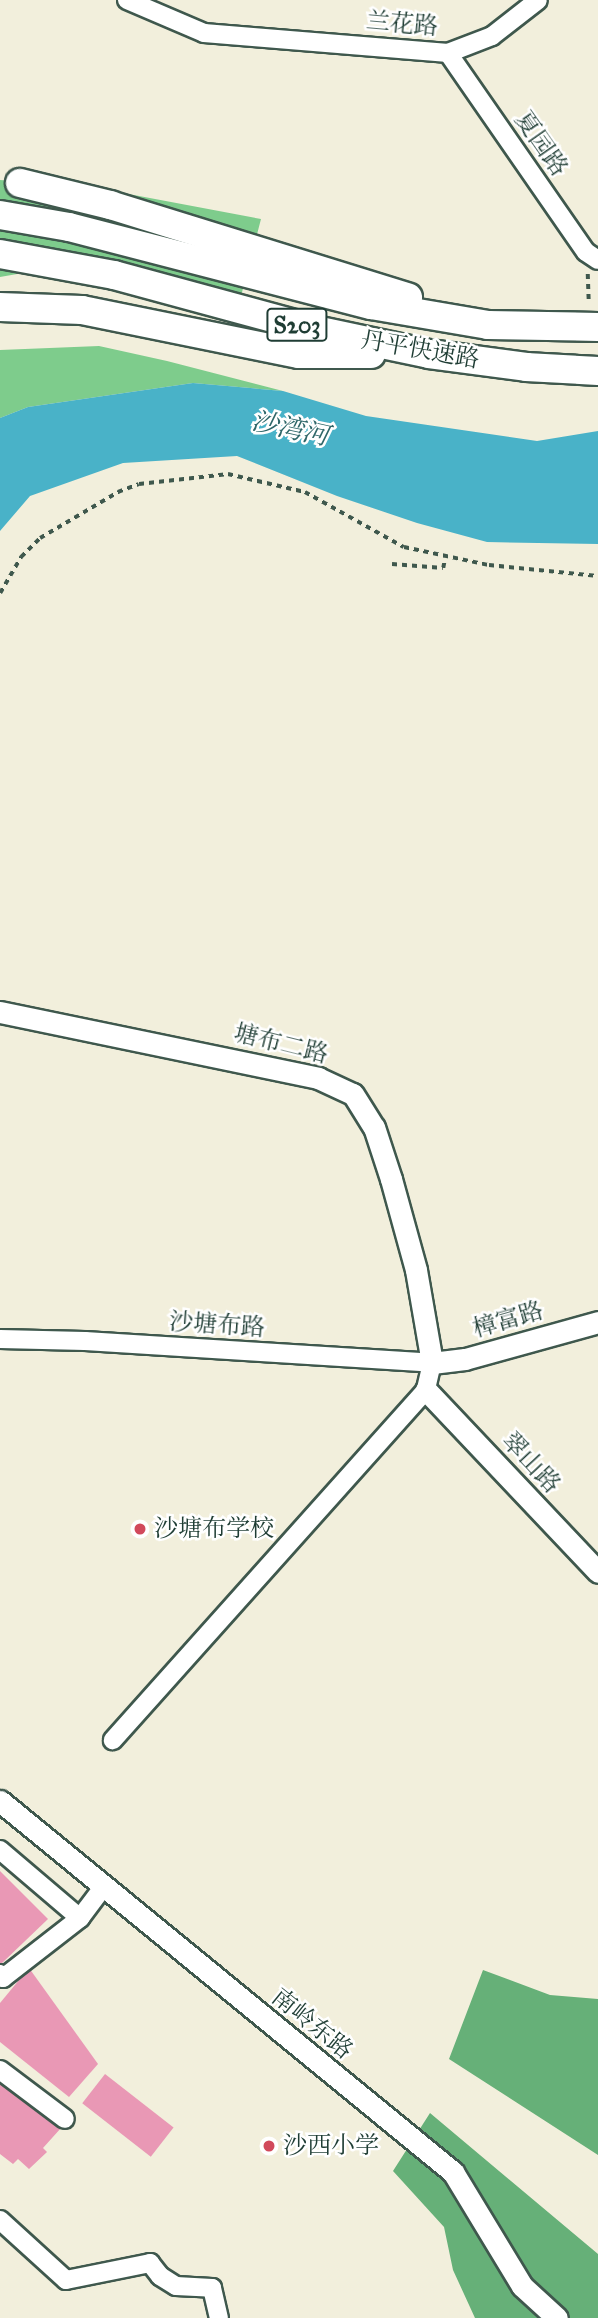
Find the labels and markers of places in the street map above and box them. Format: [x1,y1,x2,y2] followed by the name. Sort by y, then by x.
[154,1515,274,1543] place label: 沙塘布学校
[132,1521,148,1537] marker: 沙塘布学校
[283,2132,379,2160] place label: 沙西小学
[261,2138,277,2154] marker: 沙西小学

